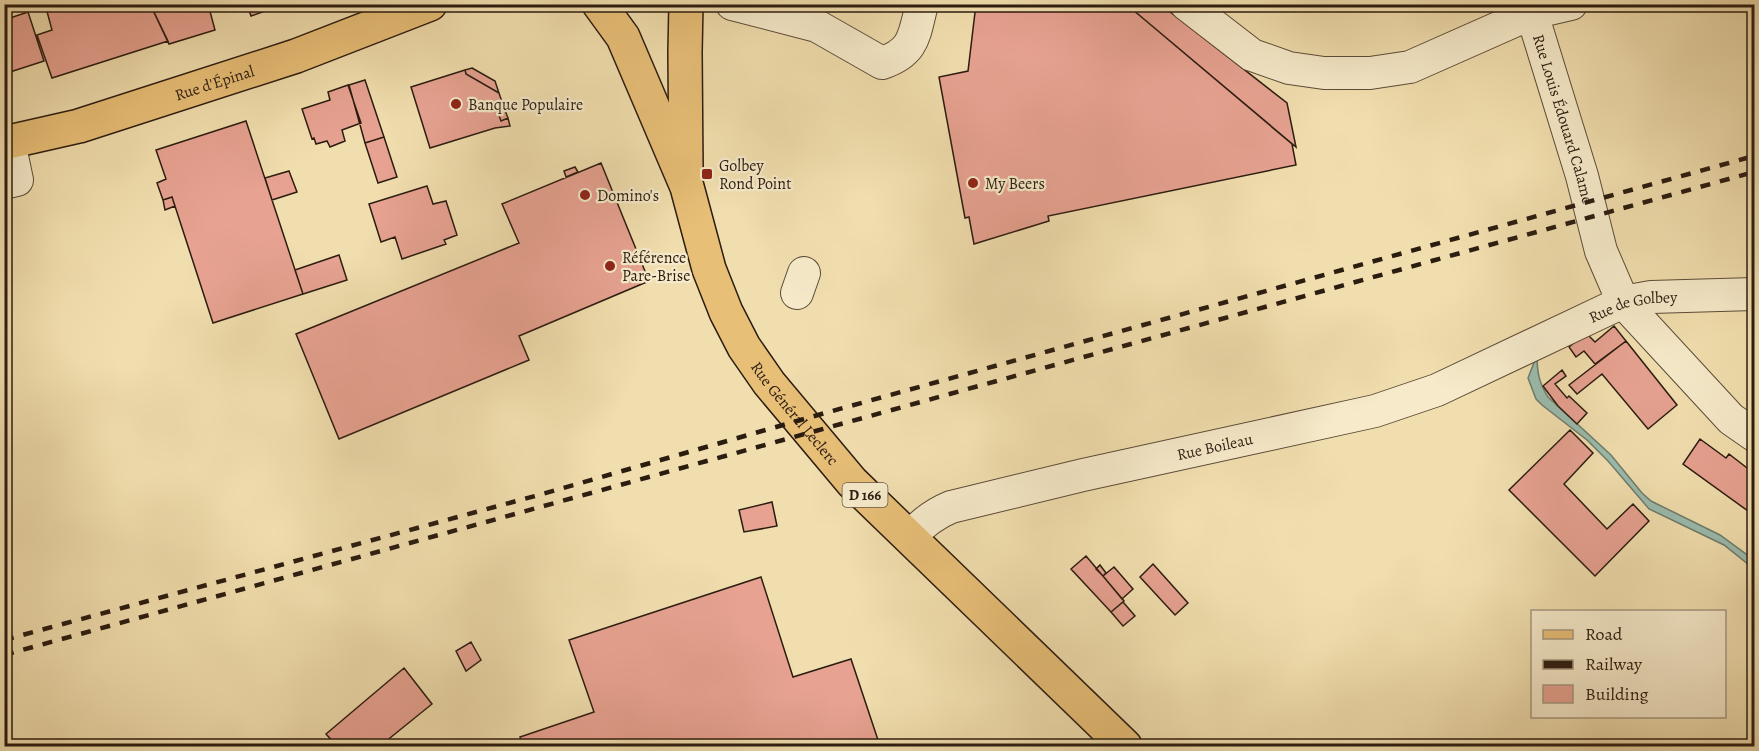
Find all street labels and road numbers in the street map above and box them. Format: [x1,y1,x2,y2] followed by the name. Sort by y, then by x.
[1527,32,1599,206] street label: Rue Louis Édouard Calame
[172,60,257,106] street label: Rue d'Épinal
[1585,286,1678,329] street label: Rue de Golbey
[745,357,844,470] street label: Rue Général Leclerc
[1175,428,1255,466] street label: Rue Boileau
[842,483,888,507] road number: D 166

